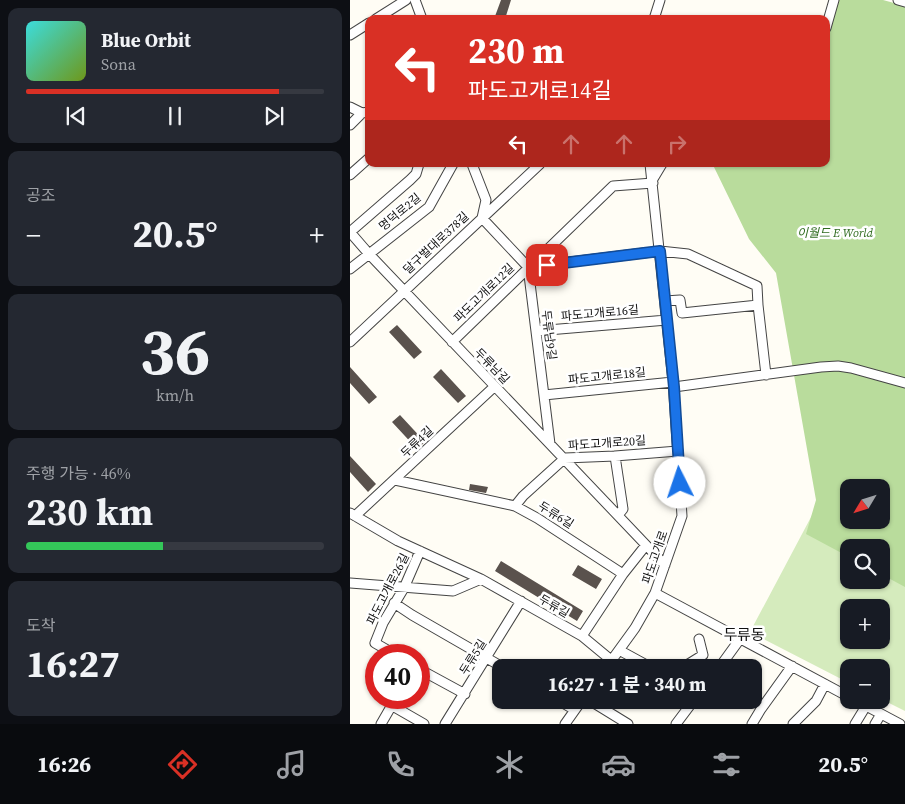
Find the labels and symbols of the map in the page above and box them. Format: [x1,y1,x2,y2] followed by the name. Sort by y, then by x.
[376,190,424,234] street label: 명덕로2길
[400,208,472,278] street label: 달구벌대로378길
[797,225,874,241] park label: 이월드 E World
[526,244,568,286] pin
[450,260,518,326] street label: 파도고개로12길
[560,302,640,324] street label: 파도고개로16길
[538,309,560,361] street label: 두류남9길
[471,345,513,387] street label: 두류남길
[567,364,647,388] street label: 파도고개로18길
[397,423,437,461] street label: 두류4길
[567,432,647,454] street label: 파도고개로20길
[653,456,705,508] position arrow
[840,479,890,529] north arrow
[535,498,577,532] street label: 두류6길
[638,528,672,586] street label: 파도고개로
[363,551,413,627] street label: 파도고개로26길
[536,591,572,621] street label: 두류길
[723,624,765,645] district label: 두류동
[456,636,490,678] street label: 두류5길
[365,644,430,709] speed limit sign: 40

